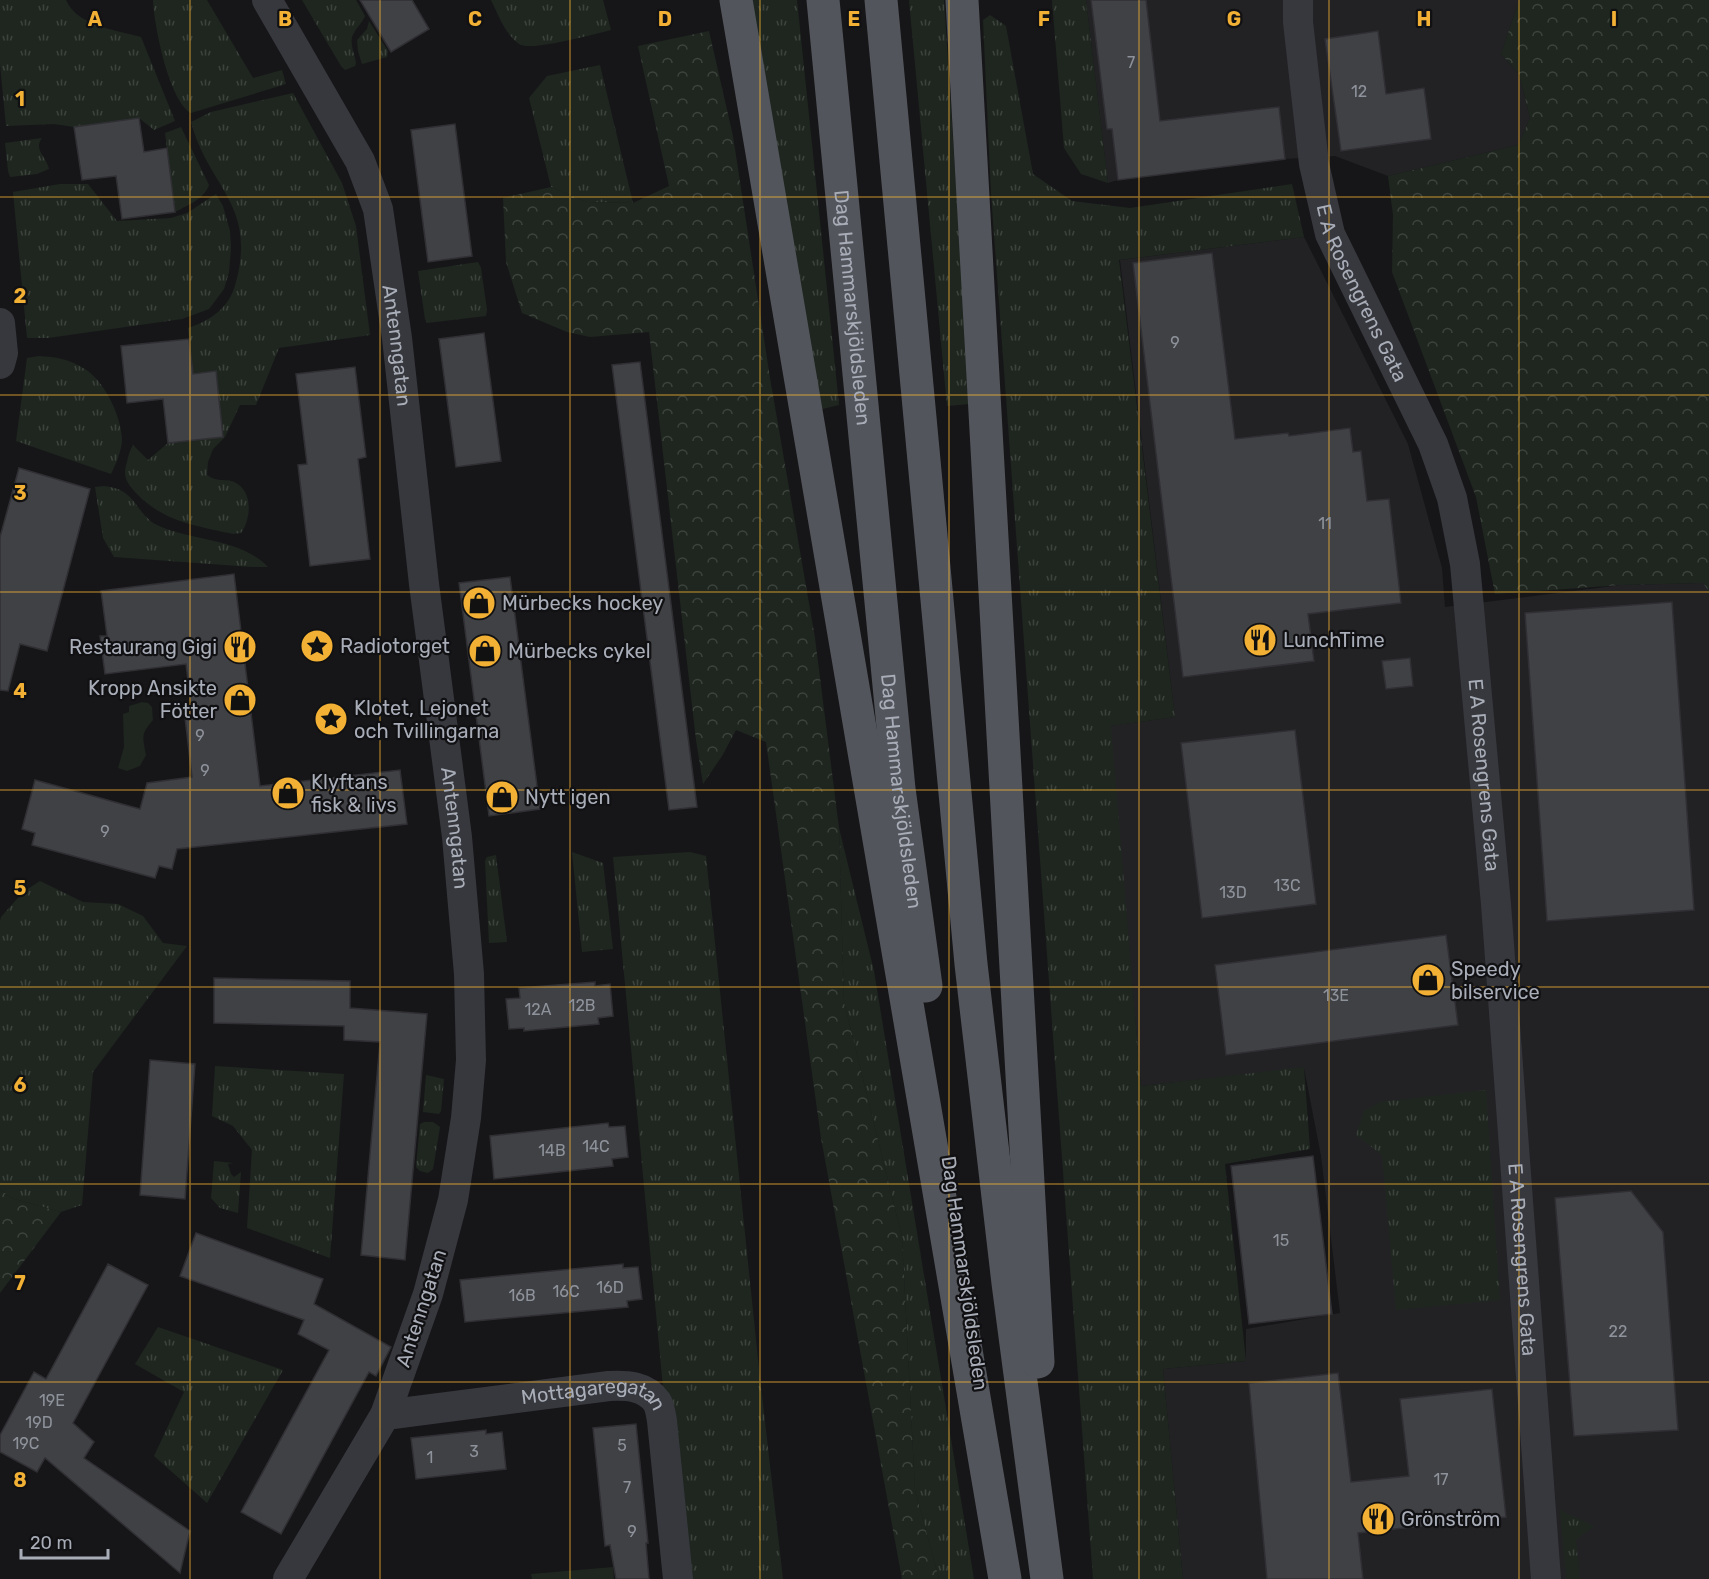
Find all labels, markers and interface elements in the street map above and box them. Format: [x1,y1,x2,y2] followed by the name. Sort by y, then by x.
[88,7,103,31] text: A
[278,7,292,31] text: B
[468,7,482,31] text: C
[658,7,672,31] text: D
[848,7,860,31] text: E
[1038,7,1050,31] text: F
[1227,7,1241,31] text: G
[1417,7,1431,31] text: H
[1611,7,1617,31] text: I
[1127,53,1135,72] house number: 7
[1351,82,1367,101] house number: 12
[15,87,25,111] text: 1
[829,189,876,427] street label: Dag Hammarskjöldsleden
[1312,202,1413,386] street label: E A Rosengrens Gata
[377,283,416,408] street label: Antenngatan
[14,284,27,308] text: 2
[1170,333,1180,352] house number: 9
[13,481,27,505] text: 3
[1318,514,1332,533] house number: 11
[461,585,497,621] shop icon: Mürbecks hockey
[502,591,663,615] place label: Mürbecks hockey
[1242,622,1278,658] restaurant icon: LunchTime
[299,628,335,664] place icon: Radiotorget
[1283,628,1385,652] place label: LunchTime
[222,629,258,665] restaurant icon: Restaurang Gigi
[467,633,503,669] shop icon: Mürbecks cykel
[340,634,450,658] place label: Radiotorget
[69,635,217,659] place label: Restaurang Gigi
[508,639,651,663] place label: Mürbecks cykel
[876,672,927,910] street label: Dag Hammarskjöldsleden
[88,676,217,723] place label: Kropp Ansikte Fötter
[1464,678,1505,872] street label: E A Rosengrens Gata
[13,679,27,703] text: 4
[222,682,258,718] shop icon: Kropp Ansikte Fötter
[354,696,499,743] place label: Klotet, Lejonet och Tvillingarna
[313,701,349,737] place icon: Klotet, Lejonet och Tvillingarna
[195,726,205,745] house number: 9
[200,761,210,780] house number: 9
[436,766,473,890] street label: Antenngatan
[311,770,397,817] place label: Klyftans fisk & livs
[270,775,306,811] shop icon: Klyftans fisk & livs
[484,779,520,815] shop icon: Nytt igen
[525,785,611,809] place label: Nytt igen
[100,822,110,841] house number: 9
[14,876,27,900] text: 5
[1273,876,1301,895] house number: 13C
[1219,883,1247,902] house number: 13D
[1451,957,1540,1004] place label: Speedy bilservice
[1410,962,1446,998] shop icon: Speedy bilservice
[1323,986,1349,1005] house number: 13E
[569,996,595,1015] house number: 12B
[525,1000,552,1019] house number: 12A
[13,1073,27,1097] text: 6
[582,1137,610,1156] house number: 14C
[538,1141,566,1160] house number: 14B
[937,1154,993,1392] street label: Dag Hammarskjöldsleden
[1503,1162,1541,1357] street label: E A Rosengrens Gata
[1273,1231,1289,1250] house number: 15
[391,1246,451,1370] street label: Antenngatan
[14,1271,26,1295] text: 7
[596,1278,624,1297] house number: 16D
[552,1282,580,1301] house number: 16C
[508,1286,536,1305] house number: 16B
[1609,1322,1627,1341] house number: 22
[520,1374,671,1414] street label: Mottagaregatan
[39,1391,65,1410] house number: 19E
[25,1413,53,1432] house number: 19D
[13,1434,40,1453] house number: 19C
[617,1436,627,1455] house number: 5
[469,1442,479,1461] house number: 3
[427,1448,433,1467] house number: 1
[13,1468,27,1492] text: 8
[1433,1470,1449,1489] house number: 17
[623,1478,631,1497] house number: 7
[1360,1501,1396,1537] restaurant icon: Grönström
[1401,1507,1500,1531] place label: Grönström
[21,1522,108,1560] scale bar
[627,1522,637,1541] house number: 9
[30,1532,72,1554] text: 20 m

